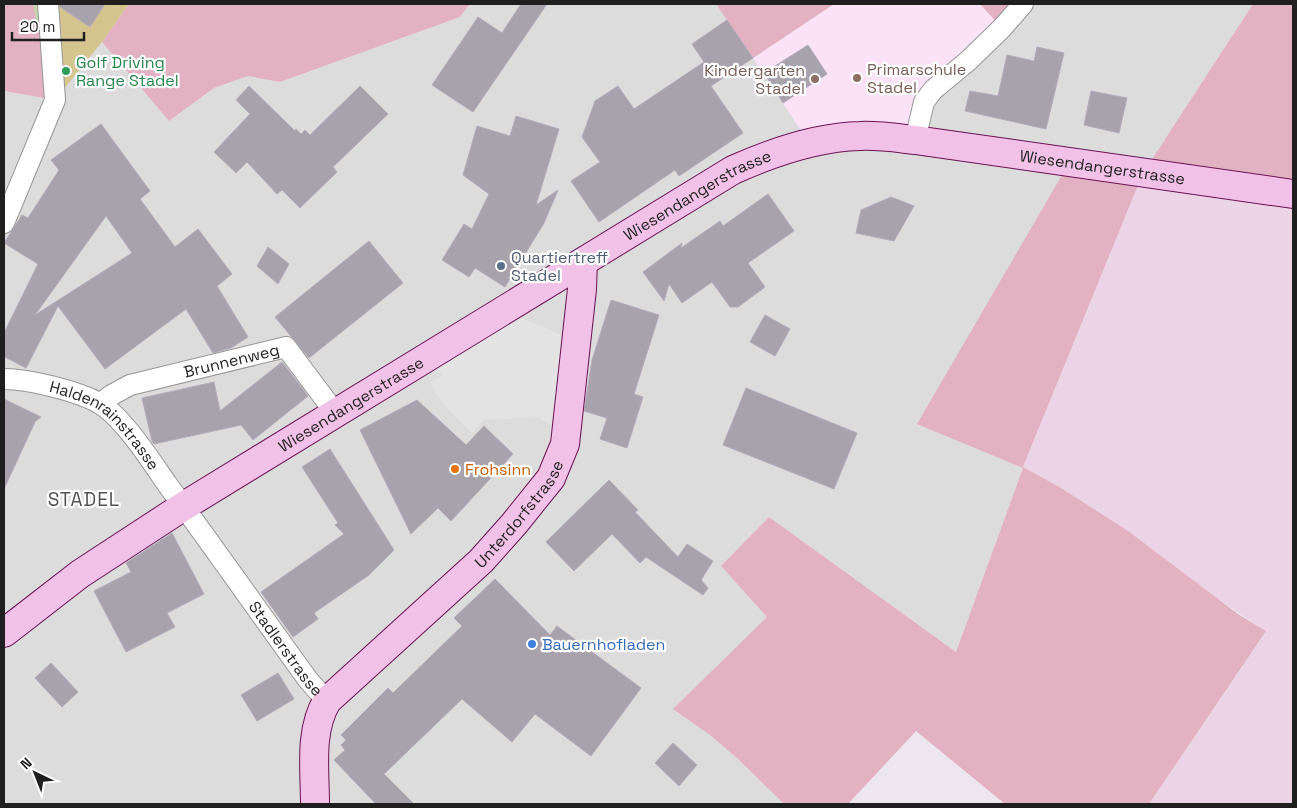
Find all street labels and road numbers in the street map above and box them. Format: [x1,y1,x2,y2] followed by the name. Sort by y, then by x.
[620,145,774,245] street label: Wiesendangerstrasse
[1018,145,1187,189] street label: Wiesendangerstrasse
[181,339,281,382] street label: Brunnenweg
[274,351,427,456] street label: Wiesendangerstrasse
[47,376,165,474] street label: Haldenrainstrasse
[470,457,568,573] street label: Unterdorfstrasse
[244,597,328,700] street label: Stadlerstrasse

